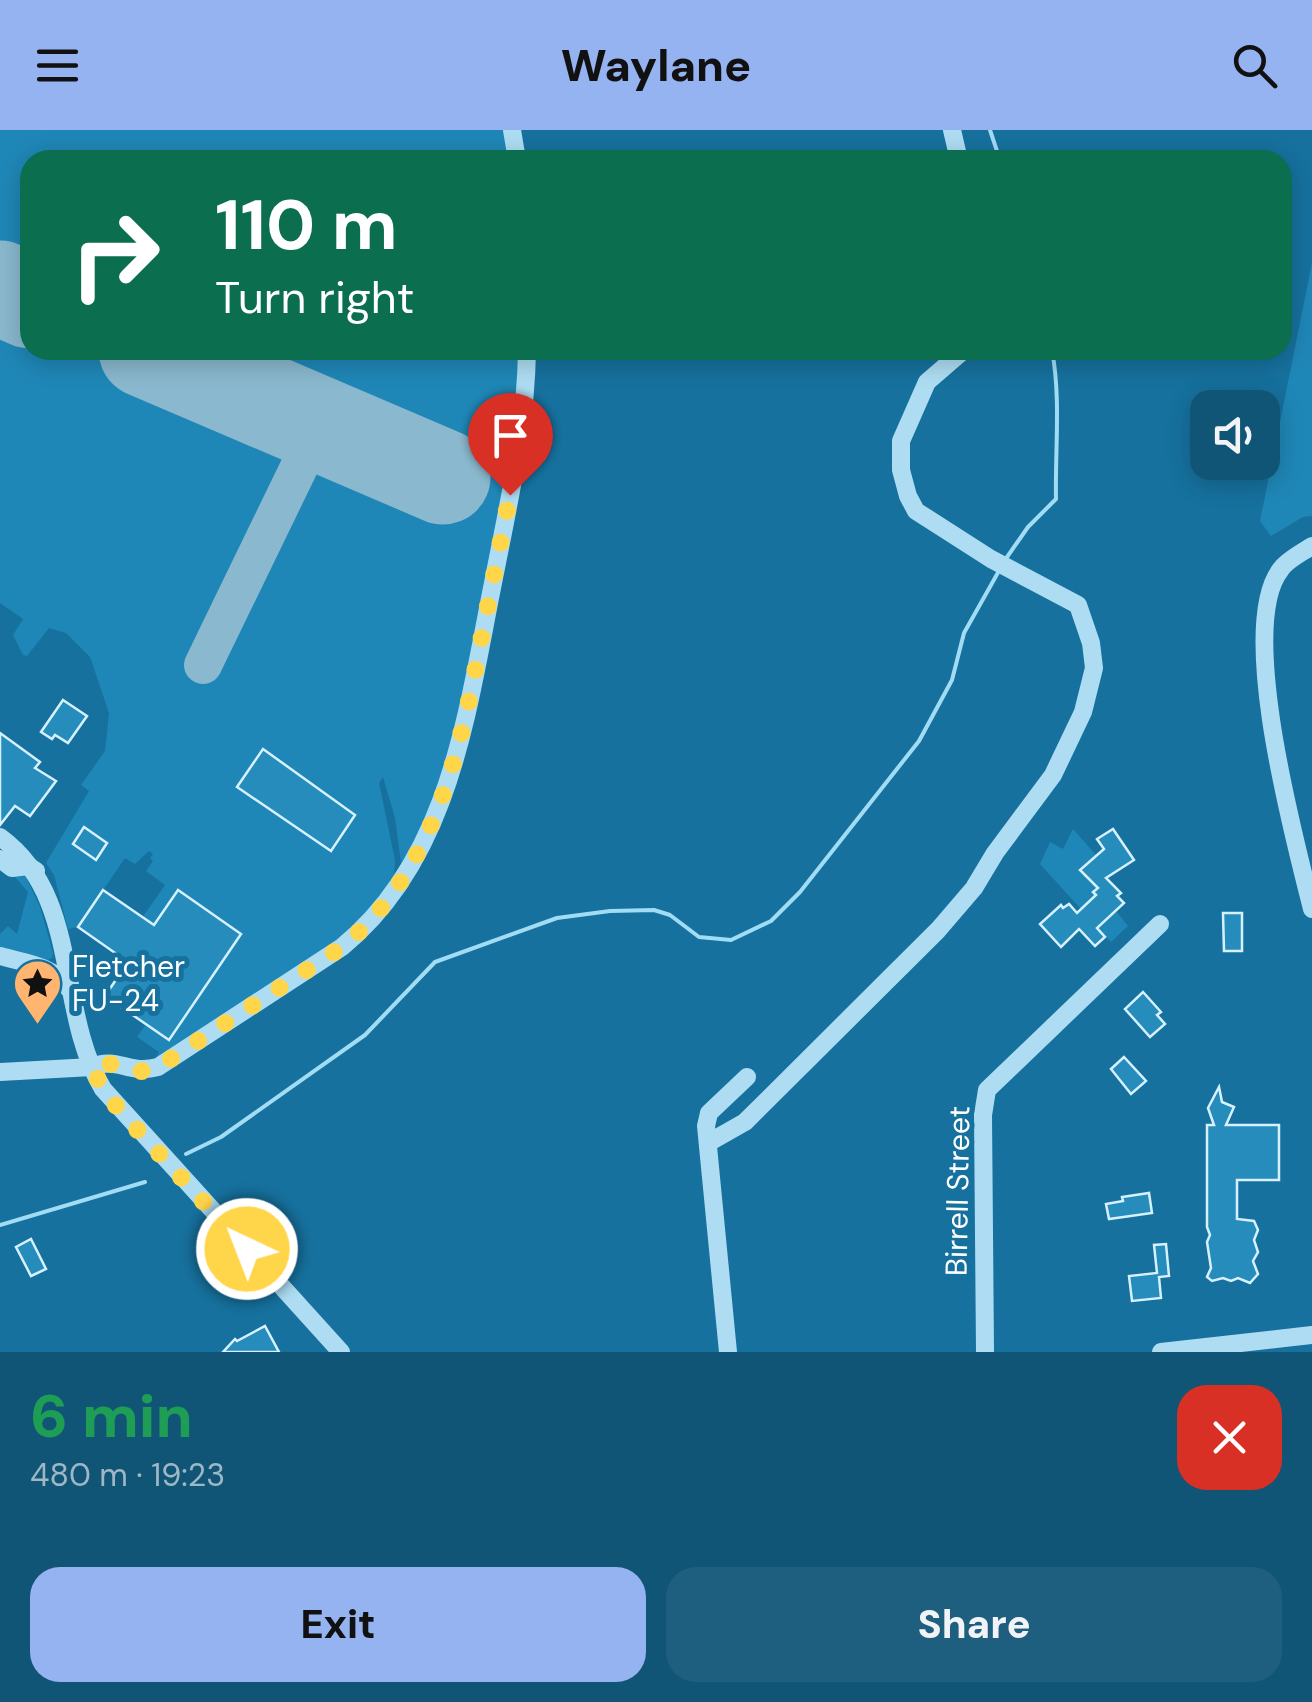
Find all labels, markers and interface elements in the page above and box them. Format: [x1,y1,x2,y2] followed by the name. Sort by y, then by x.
[561,36,751,95] text: Waylane
[30,38,85,93] icon: menu
[1227,38,1282,93] icon: search
[215,180,398,271] text: 110 m
[50,190,180,320] icon: right
[215,268,414,327] text: Turn right
[1190,390,1280,480] map controls
[1190,390,1280,480] button: sound
[468,393,553,496] pin
[483,408,538,463] icon: arrive
[72,947,185,1020] place label: Fletcher FU-24
[11,958,63,1026] place icon: Fletcher FU-24
[937,1105,978,1276] street label: Birrell Street
[195,1197,299,1301] position arrow
[30,1377,193,1456] text: 6 min
[1177,1385,1282,1490] button: close
[30,1454,225,1496] text: 480 m · 19:23
[30,1567,646,1682] button: Exit
[666,1567,1282,1682] button: Share

